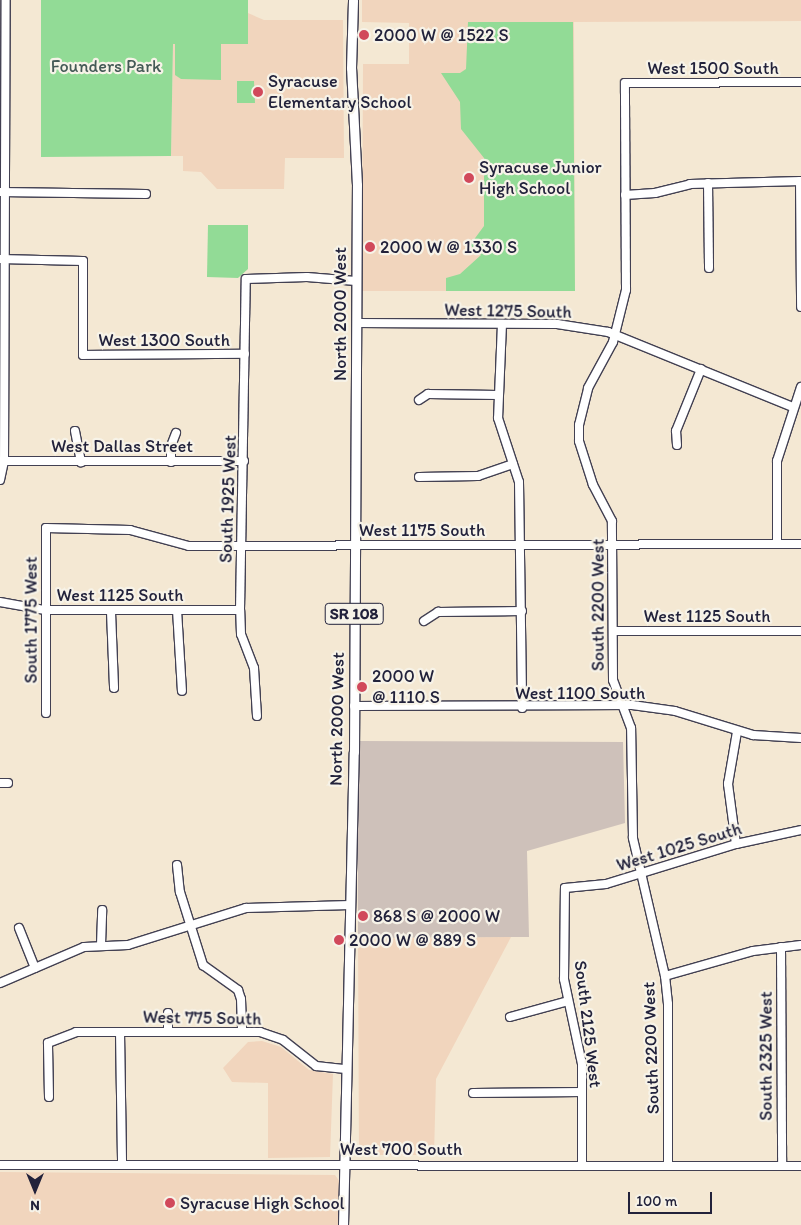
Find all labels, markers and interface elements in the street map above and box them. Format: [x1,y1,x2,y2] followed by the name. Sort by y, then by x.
[374,24,509,46] place label: 2000 W @ 1522 S
[358,29,370,41] marker: 2000 W @ 1522 S
[51,55,161,77] park label: Founders Park
[647,57,779,79] street label: West 1500 South
[268,71,412,114] place label: Syracuse Elementary School
[252,86,264,98] marker: Syracuse Elementary School
[479,157,602,200] place label: Syracuse Junior High School
[463,172,475,184] marker: Syracuse Junior High School
[380,236,517,258] place label: 2000 W @ 1330 S
[364,241,376,253] marker: 2000 W @ 1330 S
[329,247,351,381] street label: North 2000 West
[444,299,572,323] street label: West 1275 South
[98,329,230,351] street label: West 1300 South
[51,435,193,457] street label: West Dallas Street
[215,435,241,563] street label: South 1925 West
[359,519,485,541] street label: West 1175 South
[587,539,609,671] street label: South 2200 West
[20,557,42,683] street label: South 1775 West
[57,584,183,606] street label: West 1125 South
[324,600,384,628] road number: SR 108
[644,605,770,627] street label: West 1125 South
[325,652,349,786] street label: North 2000 West
[372,666,440,709] place label: 2000 W @ 1110 S
[356,681,368,693] marker: 2000 W @ 1110 S
[515,682,645,704] street label: West 1100 South
[614,818,744,876] street label: West 1025 South
[373,905,500,927] place label: 868 S @ 2000 W
[357,910,369,922] marker: 868 S @ 2000 W
[349,929,476,951] place label: 2000 W @ 889 S
[333,934,345,946] marker: 2000 W @ 889 S
[569,959,607,1089] street label: South 2125 West
[638,981,664,1115] street label: South 2200 West
[755,991,777,1121] street label: South 2325 West
[143,1006,261,1030] street label: West 775 South
[340,1138,462,1160] street label: West 700 South
[10,1165,60,1215] north arrow
[631,1182,715,1214] scale bar
[180,1192,344,1214] place label: Syracuse High School
[636,1192,677,1210] text: 100 m
[30,1197,40,1214] text: N
[164,1197,176,1209] marker: Syracuse High School

